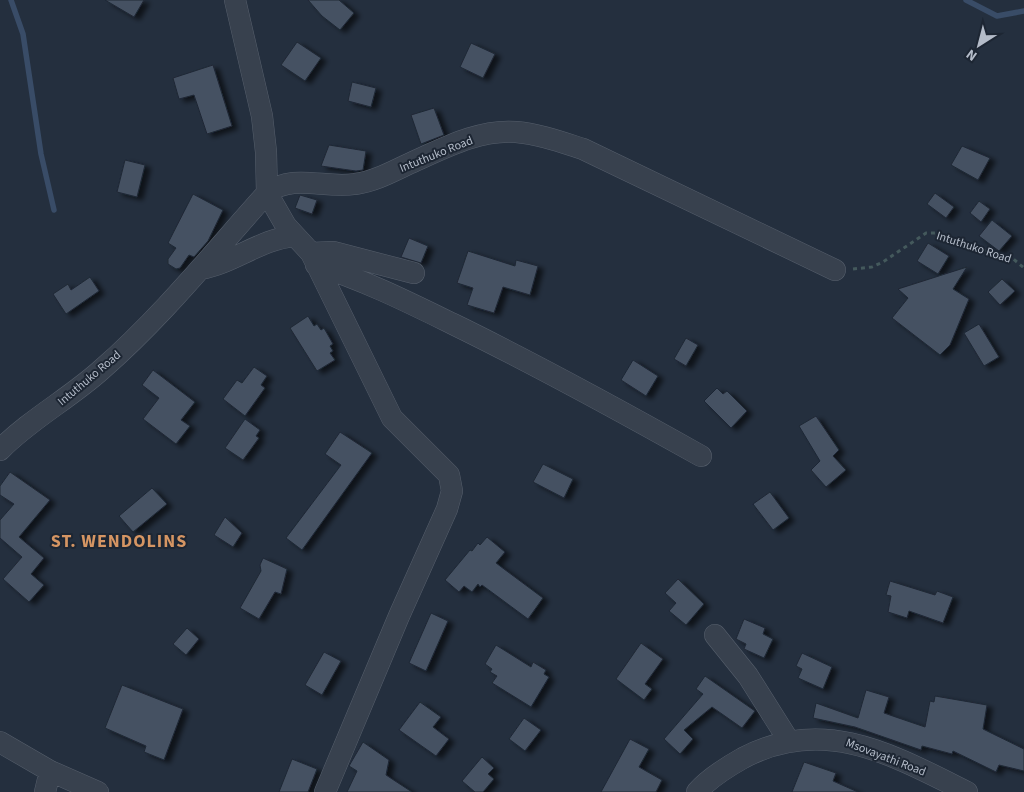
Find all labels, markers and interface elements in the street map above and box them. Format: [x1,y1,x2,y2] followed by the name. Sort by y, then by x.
[954,20,1004,70] north arrow
[962,44,982,66] text: N
[397,132,475,177] street label: Intuthuko Road
[934,227,1013,268] street label: Intuthuko Road
[54,347,125,410] street label: Intuthuko Road
[51,529,187,554] district label: ST. WENDOLINS
[843,734,928,781] street label: Msovayathi Road

